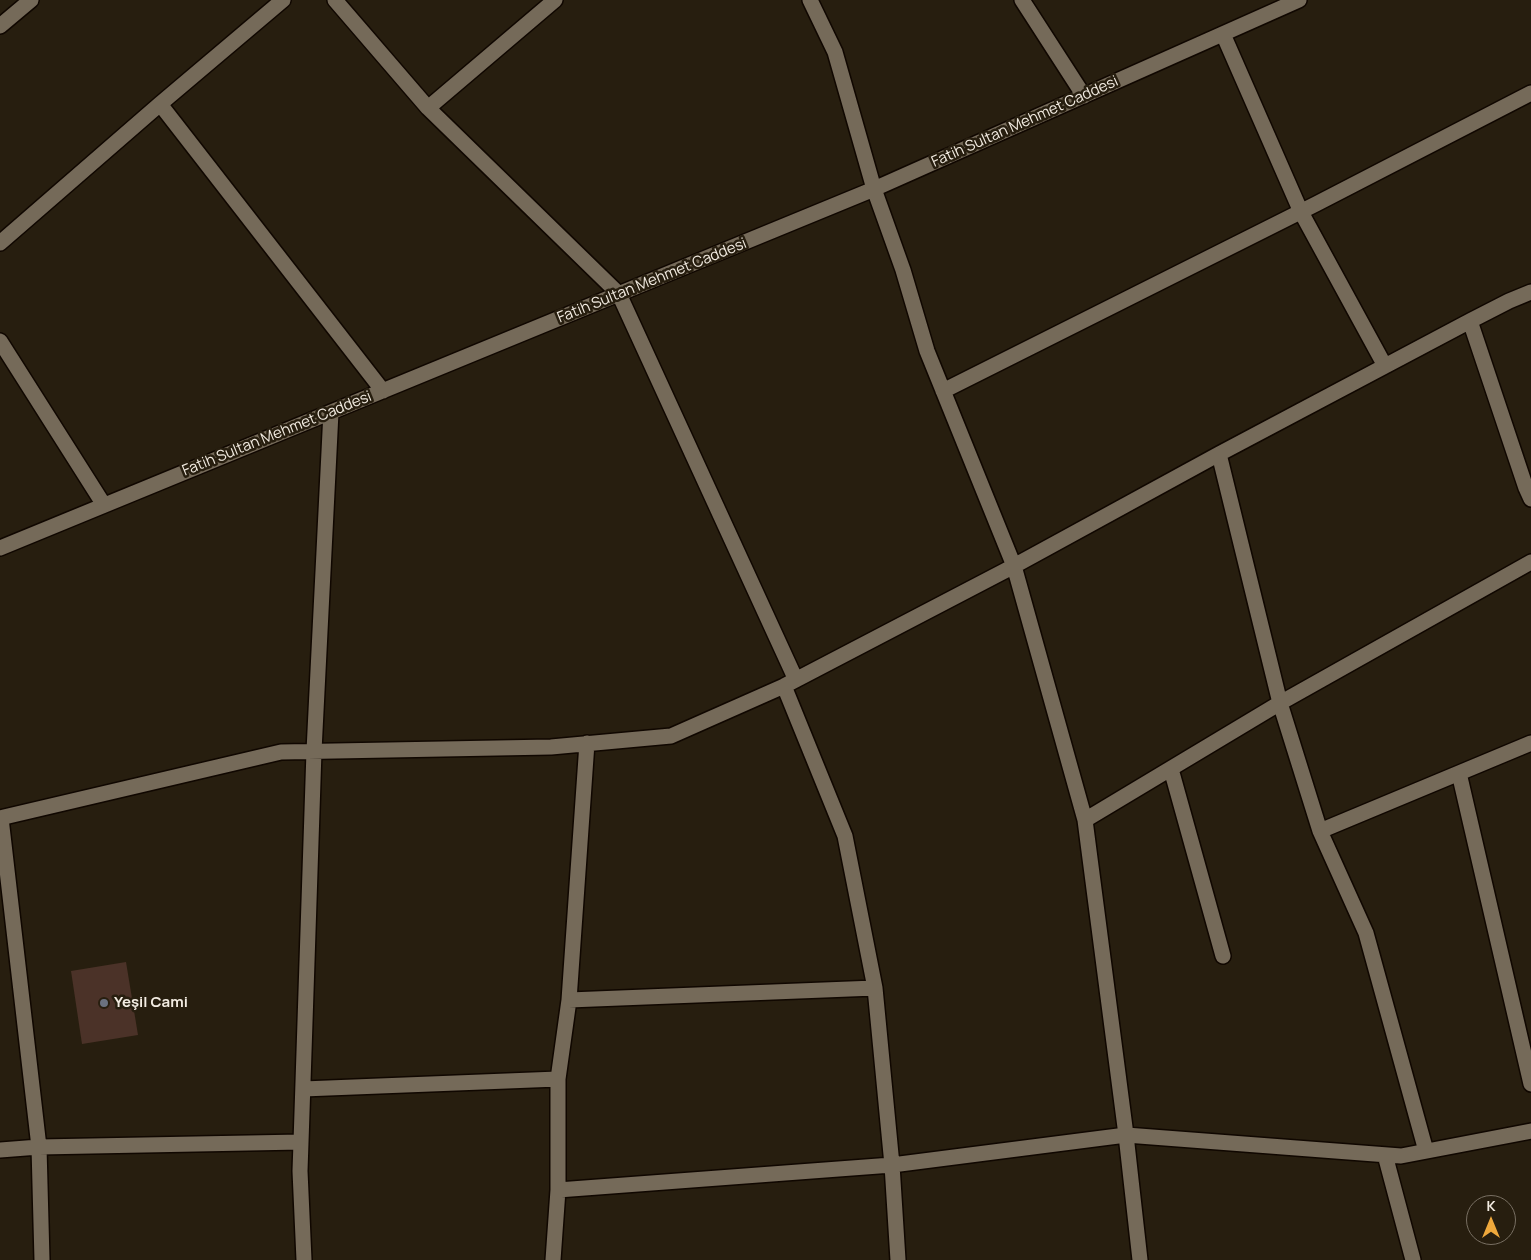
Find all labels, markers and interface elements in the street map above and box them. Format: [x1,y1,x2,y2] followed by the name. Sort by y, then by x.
[929,73,1121,171] street label: Fatih Sultan Mehmet Caddesi
[555,235,749,327] street label: Fatih Sultan Mehmet Caddesi
[180,388,374,480] street label: Fatih Sultan Mehmet Caddesi
[114,994,188,1012] place label: Yeşil Cami
[98,997,110,1009] marker: Yeşil Cami
[1466,1195,1516,1245] north arrow
[1486,1196,1496,1215] text: K

